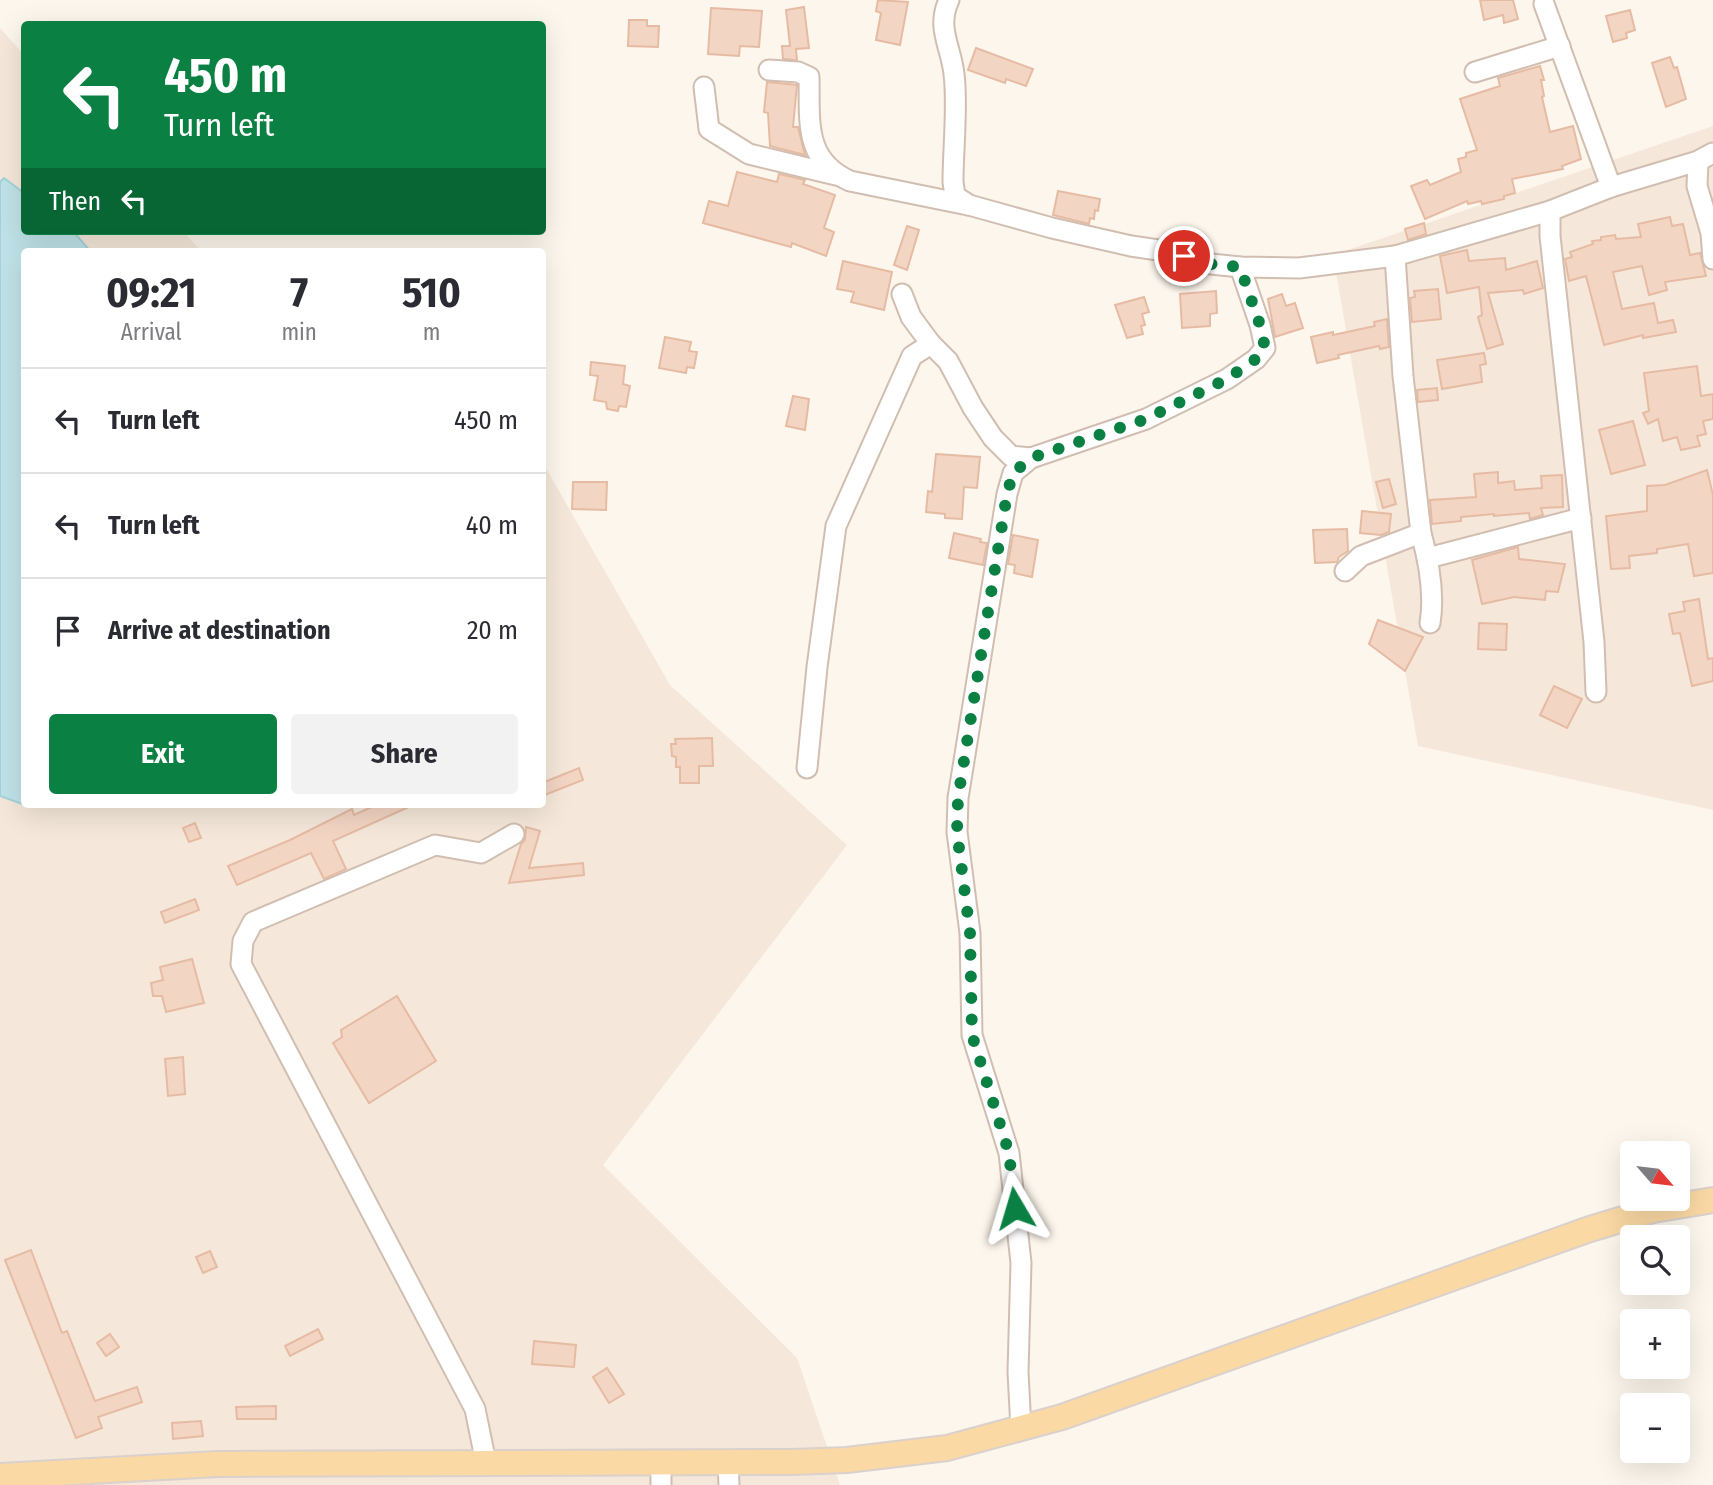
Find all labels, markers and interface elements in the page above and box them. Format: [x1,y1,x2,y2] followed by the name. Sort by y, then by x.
[164,46,287,105] text: 450 m
[49,49,140,140] icon: left
[164,106,274,144] text: Turn left
[115,182,153,220] icon: left
[49,186,101,217] text: Then
[1154,226,1214,286] pin
[1165,237,1203,275] icon: arrive
[106,268,196,318] text: 09:21
[290,268,308,318] text: 7
[402,268,461,318] text: 510
[121,318,182,346] text: Arrival
[281,318,317,346] text: min
[423,318,440,346] text: m
[49,402,87,440] icon: left
[108,405,200,436] text: Turn left
[454,405,518,436] text: 450 m
[49,507,87,545] icon: left
[108,510,200,541] text: Turn left
[466,510,518,541] text: 40 m
[49,612,87,650] icon: arrive
[108,615,331,646] text: Arrive at destination
[467,615,518,646] text: 20 m
[49,714,277,794] button: Exit
[291,714,518,794] button: Share
[1620,1141,1690,1211] north arrow
[1620,1141,1690,1463] map controls
[978,1171,1052,1245] position arrow
[1620,1225,1690,1295] button: search
[1620,1309,1690,1379] button: +
[1620,1393,1690,1463] button: −

